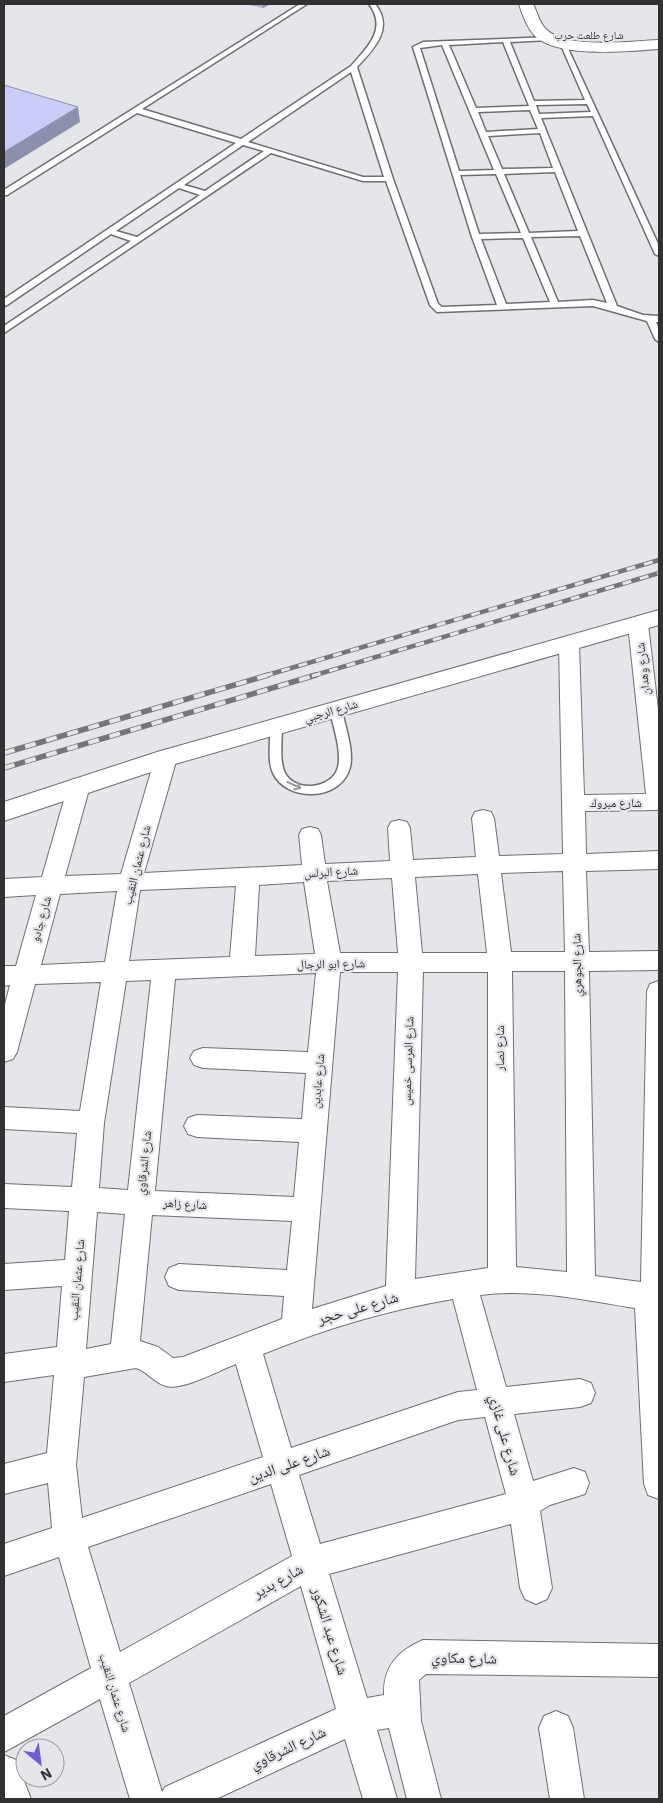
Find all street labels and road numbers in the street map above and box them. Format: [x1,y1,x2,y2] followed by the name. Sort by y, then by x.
[554,28,624,42] street label: شارع طلعت حرب
[632,642,654,696] street label: شارع وهدان
[302,696,360,728] street label: شارع الرجبي
[590,795,642,811] street label: شارع مبروك
[119,823,155,907] street label: شارع عثمان النقيب
[304,863,359,881] street label: شارع البرلس
[27,894,55,944] street label: شارع جادو
[568,933,588,997] street label: شارع الجوهري
[297,955,365,973] street label: شارع ابو الرجال
[398,1016,418,1106] street label: شارع المرسى خميس
[492,1025,508,1072] street label: شارع نصار
[308,1053,328,1109] street label: شارع عابدين
[133,1130,157,1196] street label: شارع الشرقاوي
[162,1195,208,1213] street label: شارع زاهر
[65,1239,89,1321] street label: شارع عثمان النقيب
[315,1287,401,1329] street label: شارع على حجر
[483,1392,526,1479] street label: شارع على غازي
[246,1441,333,1487] street label: شارع على الدين
[248,1559,307,1603] street label: شارع بدير
[307,1584,353,1678] street label: شارع عبد الشكور
[431,1647,497,1670] street label: شارع مكاوي
[95,1652,135,1734] street label: شارع عثمان النقيب
[247,1722,330,1776] street label: شارع الشرقاوي

